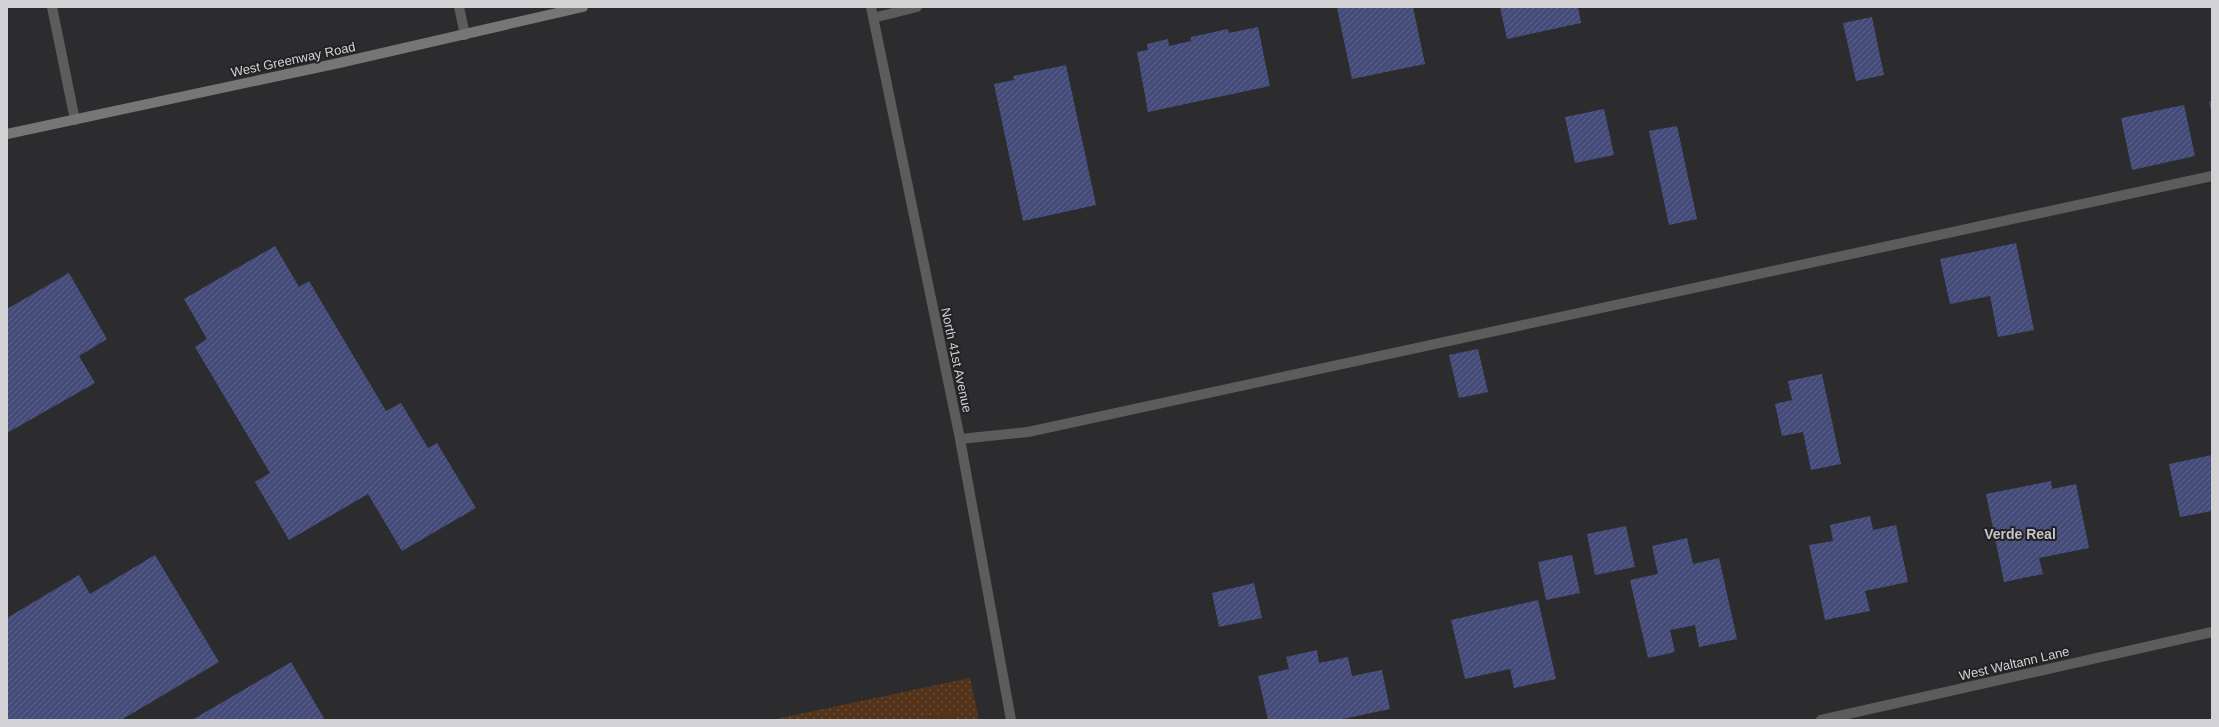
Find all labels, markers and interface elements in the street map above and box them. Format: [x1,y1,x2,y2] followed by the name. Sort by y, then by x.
[229,39,357,80] street label: West Greenway Road
[938,306,975,414] street label: North 41st Avenue
[1984,526,2056,542] district label: Verde Real
[1958,643,2071,683] street label: West Waltann Lane

